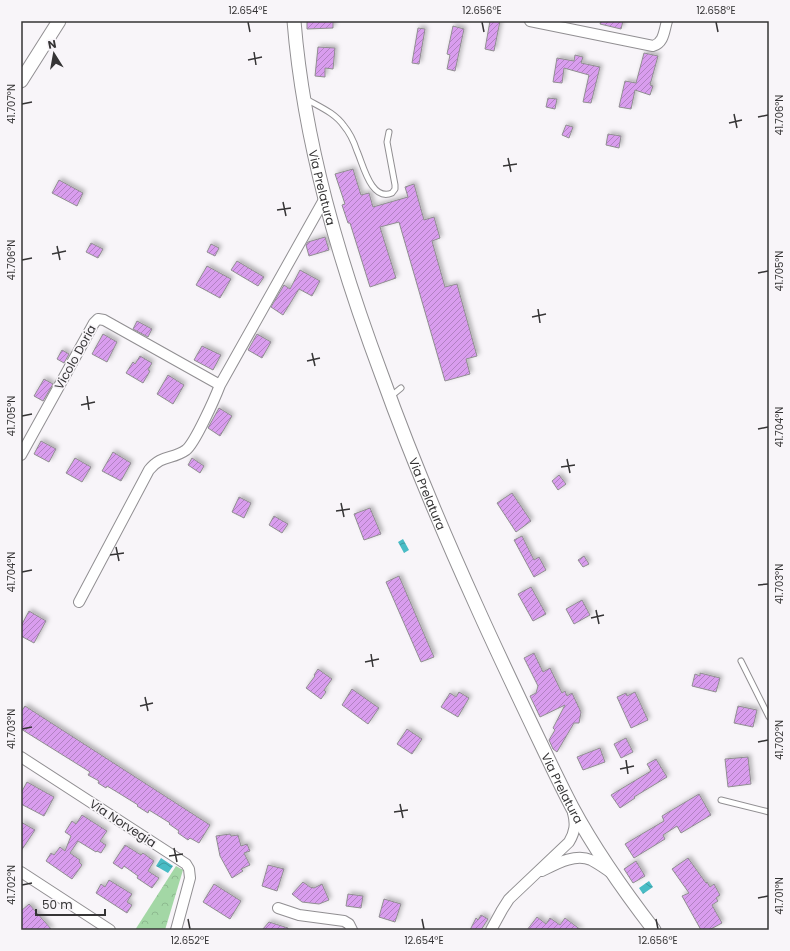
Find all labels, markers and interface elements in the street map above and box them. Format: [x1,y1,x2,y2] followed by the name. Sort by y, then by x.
[228,3,268,18] text: 12.654°E
[462,3,502,18] text: 12.656°E
[696,3,736,18] text: 12.658°E
[34,34,74,74] north arrow
[47,36,58,53] text: N
[4,84,19,124] text: 41.707°N
[772,95,787,135] text: 41.706°N
[305,148,340,227] street label: Via Prelatura
[4,240,19,280] text: 41.706°N
[772,251,787,291] text: 41.705°N
[50,322,100,392] street label: Vicolo Doria
[4,396,19,436] text: 41.705°N
[772,407,787,447] text: 41.704°N
[405,455,450,532] street label: Via Prelatura
[4,552,19,592] text: 41.704°N
[772,564,787,604] text: 41.703°N
[4,709,19,749] text: 41.703°N
[772,720,787,760] text: 41.702°N
[538,750,588,826] street label: Via Prelatura
[86,795,160,851] street label: Via Norvegia
[4,865,19,905] text: 41.702°N
[772,877,787,915] text: 41.701°N
[36,891,105,917] scale bar
[42,896,73,913] text: 50 m
[171,933,209,948] text: 12.652°E
[404,933,444,948] text: 12.654°E
[638,933,678,948] text: 12.656°E

